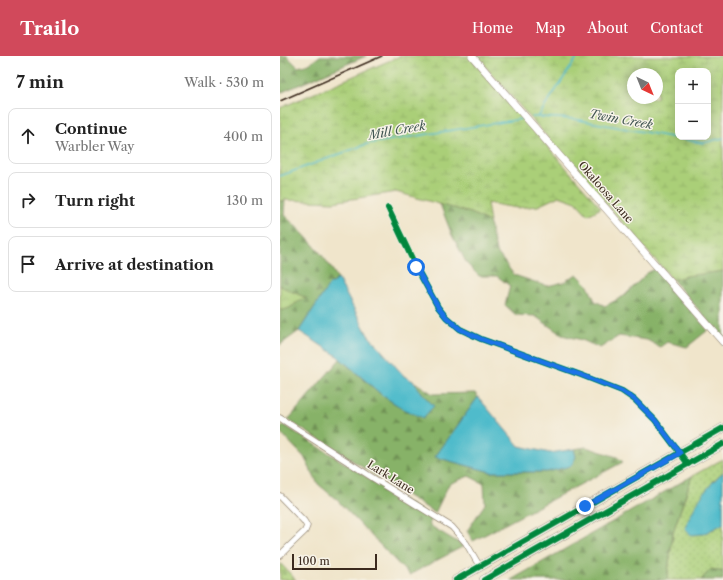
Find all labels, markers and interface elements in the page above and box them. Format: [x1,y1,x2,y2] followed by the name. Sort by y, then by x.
[20,17,79,40] text: Trailo
[472,19,513,37] text: Home
[535,19,565,37] text: Map
[587,19,628,37] text: About
[650,19,703,37] text: Contact
[627,68,663,104] north arrow
[675,68,711,140] map controls
[675,68,711,104] button: +
[16,72,64,92] text: 7 min
[184,74,264,90] text: Walk · 530 m
[675,104,711,140] button: −
[588,106,655,132] water label: Twin Creek
[365,117,427,143] water label: Mill Creek
[55,119,127,138] text: Continue
[17,125,39,147] icon: ahead
[223,128,263,144] text: 400 m
[55,138,134,154] text: Warbler Way
[575,158,637,226] street label: Okaloosa Lane
[17,189,39,211] icon: right
[55,191,135,210] text: Turn right
[227,192,263,208] text: 130 m
[17,253,39,275] icon: arrive
[55,255,214,274] text: Arrive at destination
[407,258,425,276] route start
[365,457,417,497] street label: Lark Lane
[576,497,594,515] route end
[292,552,377,571] scale bar
[298,554,330,568] text: 100 m

